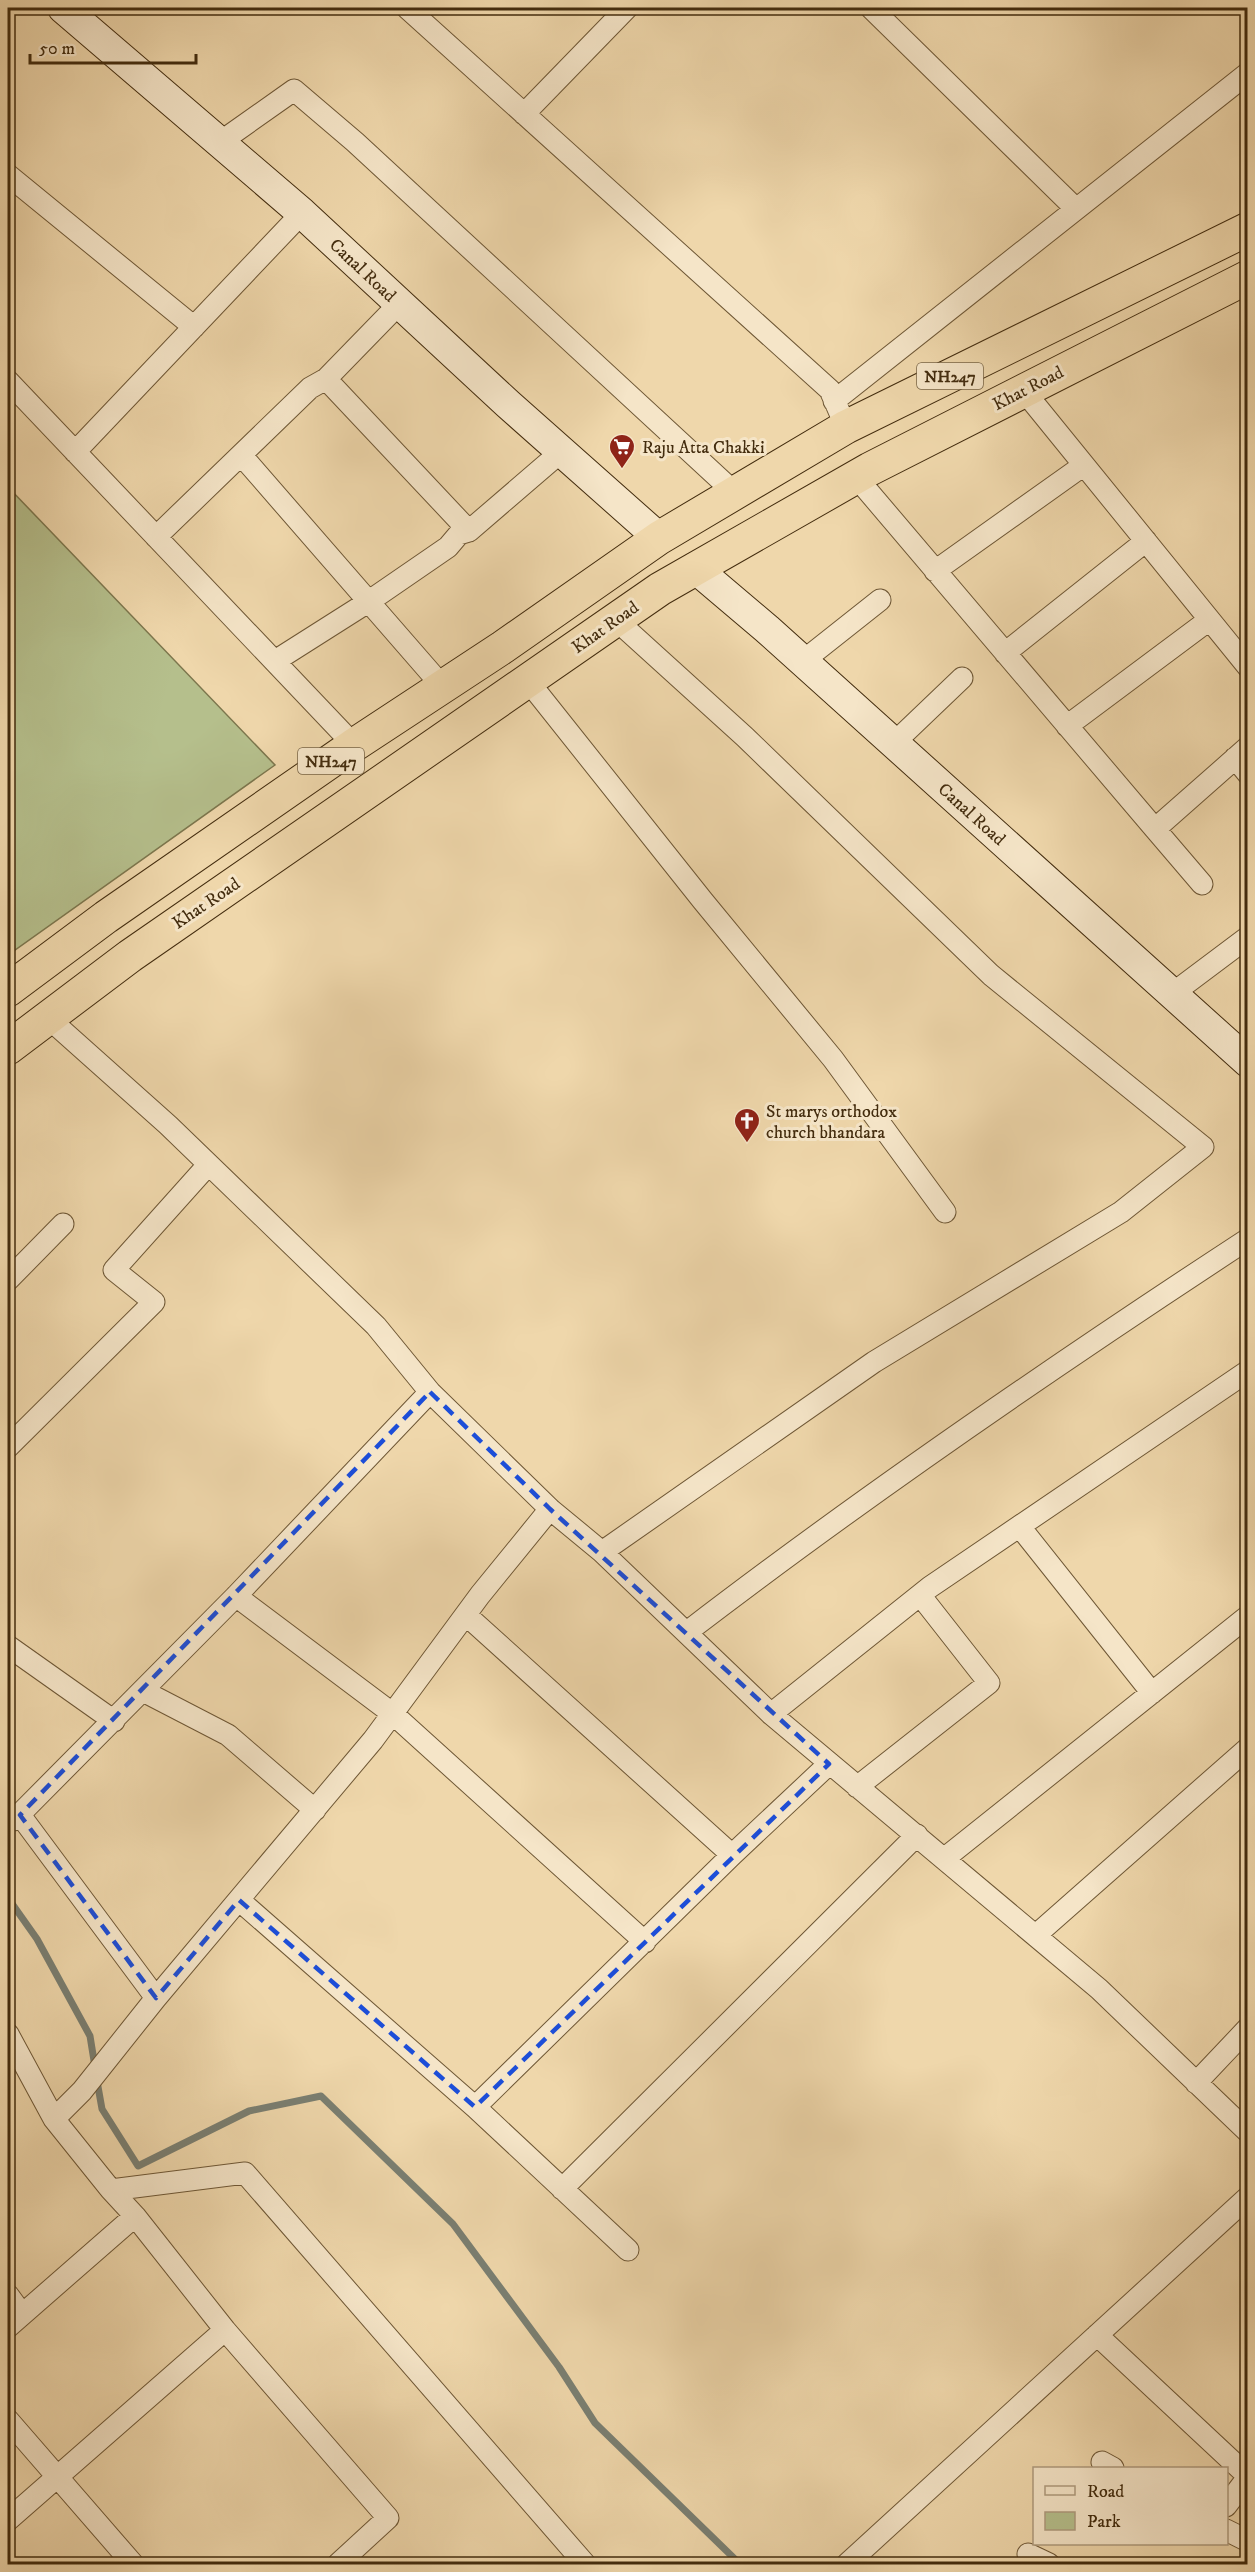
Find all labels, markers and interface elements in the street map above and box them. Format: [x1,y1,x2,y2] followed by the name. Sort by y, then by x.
[30,27,196,65] scale bar
[39,38,75,60] text: 50 m
[324,234,400,307] street label: Canal Road
[989,362,1068,416] street label: Khat Road
[917,363,983,389] road number: NH247
[607,432,637,470] supermarket icon: Raju Atta Chakki
[642,437,765,459] place label: Raju Atta Chakki
[568,597,643,659] street label: Khat Road
[298,748,364,774] road number: NH247
[933,779,1010,851] street label: Canal Road
[169,873,244,934] street label: Khat Road
[766,1101,897,1144] place label: St marys orthodox church bhandara
[732,1106,762,1144] church icon: St marys orthodox church bhandara
[1033,2467,1228,2545] legend
[1087,2481,1124,2503] text: Road
[1087,2511,1121,2533] text: Park

